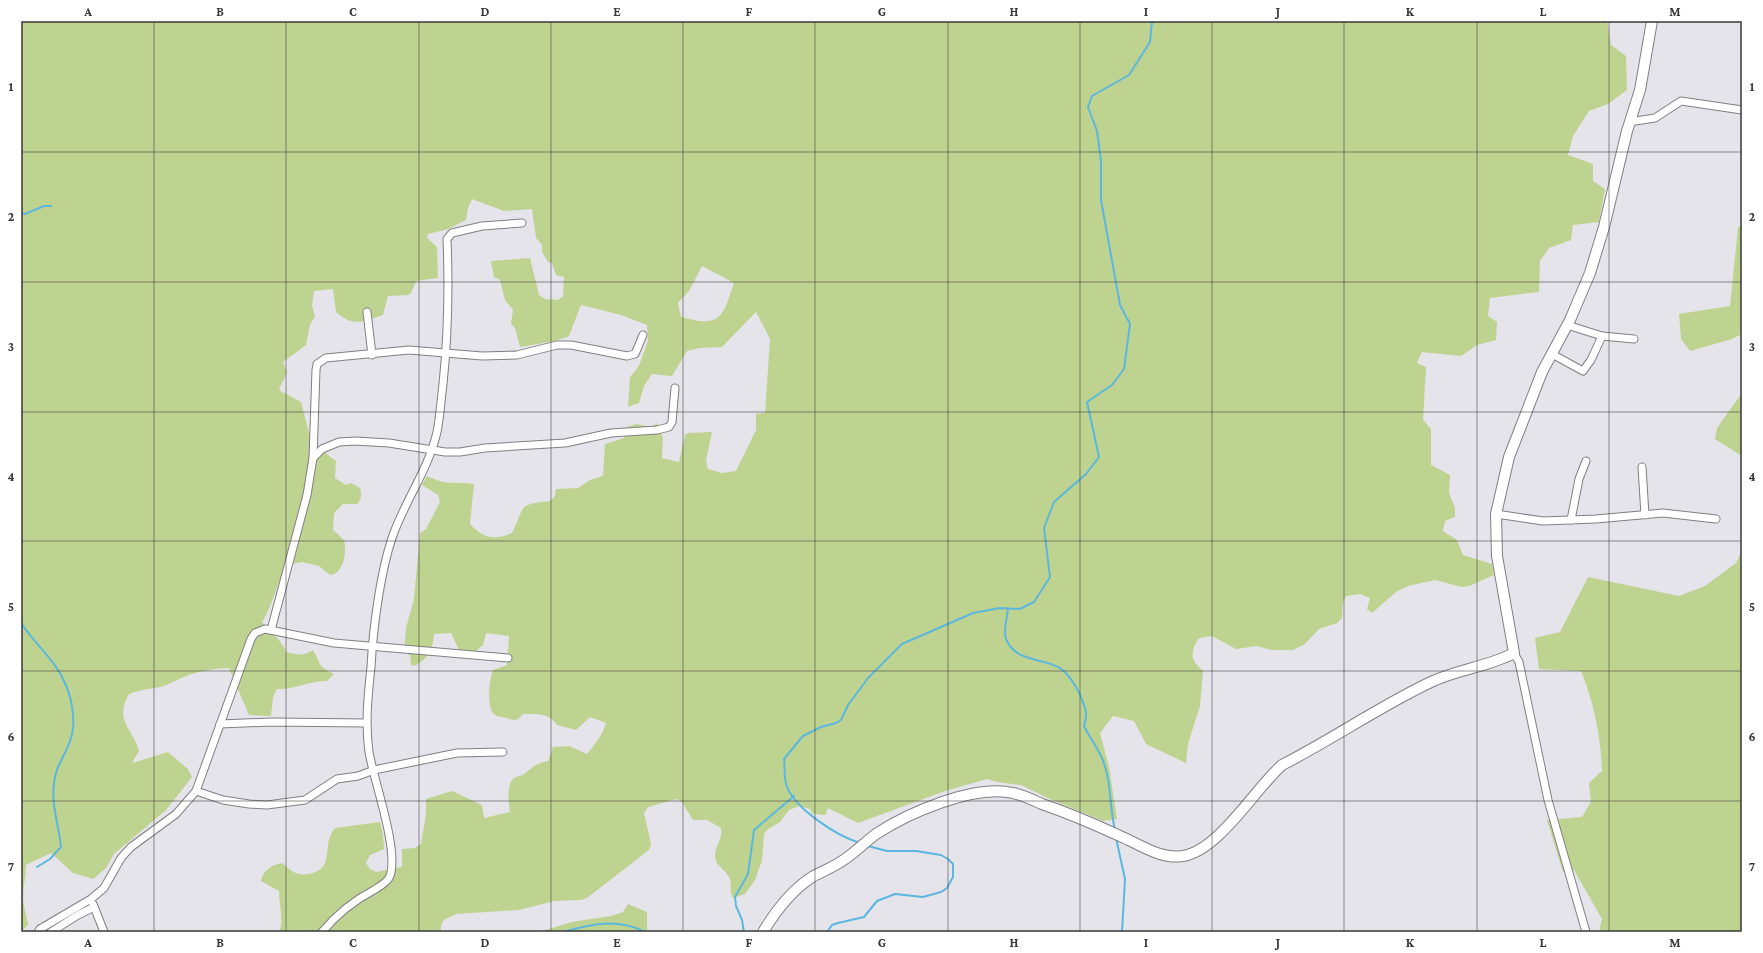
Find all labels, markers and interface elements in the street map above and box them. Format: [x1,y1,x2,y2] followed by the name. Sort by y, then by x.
[83,4,92,19] text: A
[216,4,224,19] text: B
[349,4,357,19] text: C
[481,4,490,19] text: D
[613,4,621,19] text: E
[746,4,753,19] text: F
[878,4,886,19] text: G
[1010,4,1019,19] text: H
[1144,4,1148,19] text: I
[1274,4,1280,19] text: J
[1406,4,1415,19] text: K
[1540,4,1547,19] text: L
[1669,4,1681,19] text: M
[9,79,14,94] text: 1
[1750,79,1755,94] text: 1
[8,209,15,224] text: 2
[1749,209,1756,224] text: 2
[8,339,14,354] text: 3
[1749,339,1755,354] text: 3
[7,469,15,484] text: 4
[1748,469,1756,484] text: 4
[8,599,14,614] text: 5
[1749,599,1755,614] text: 5
[7,729,15,744] text: 6
[1748,729,1756,744] text: 6
[8,859,14,874] text: 7
[1749,859,1755,874] text: 7
[83,935,92,950] text: A
[216,935,224,950] text: B
[349,935,357,950] text: C
[481,935,490,950] text: D
[613,935,621,950] text: E
[746,935,753,950] text: F
[878,935,886,950] text: G
[1010,935,1019,950] text: H
[1144,935,1148,950] text: I
[1274,935,1280,950] text: J
[1406,935,1415,950] text: K
[1540,935,1547,950] text: L
[1669,935,1681,950] text: M

